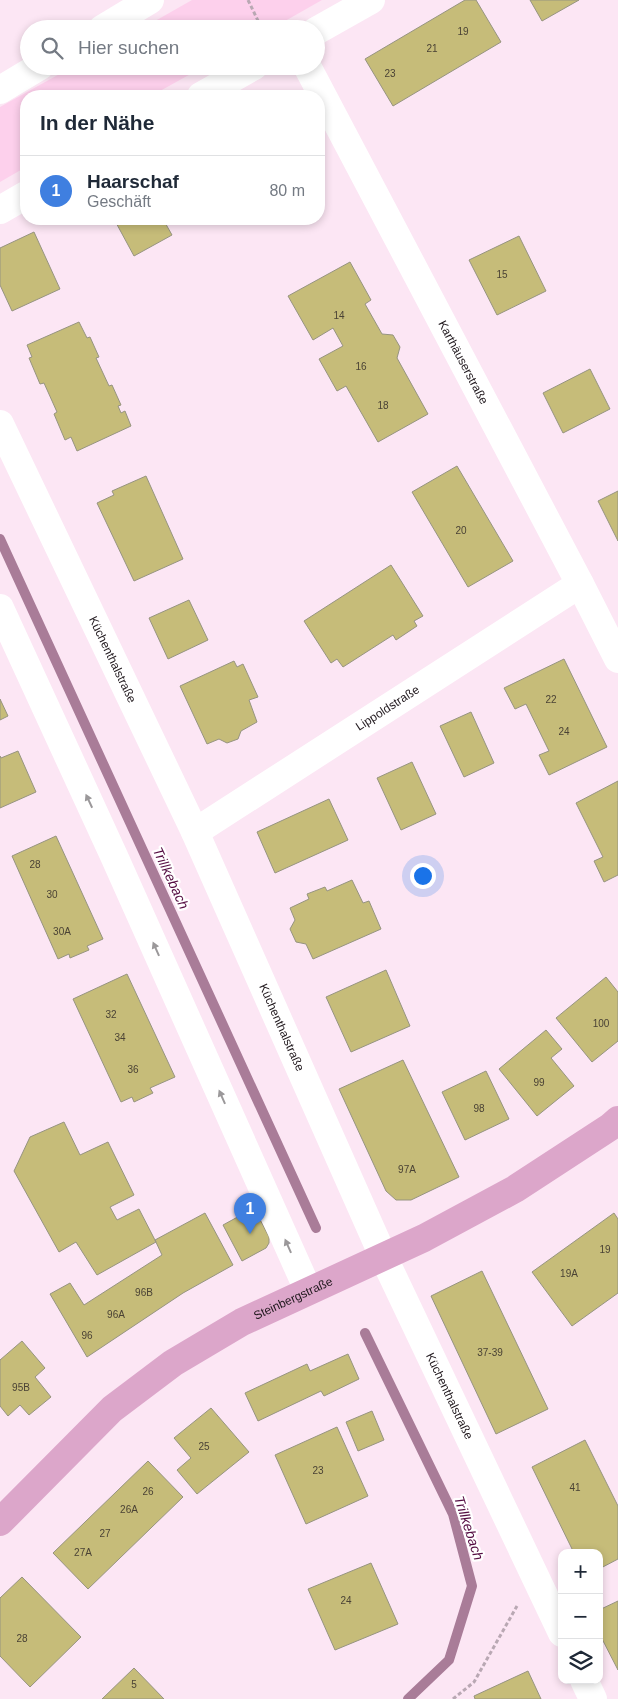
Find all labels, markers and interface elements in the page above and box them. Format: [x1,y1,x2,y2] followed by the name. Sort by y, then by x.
[20,20,325,75] search box
[457,26,469,37] house number: 19
[38,34,66,62] icon: search
[78,37,179,58] text: Hier suchen
[426,43,438,54] house number: 21
[384,68,396,79] house number: 23
[40,111,154,134] text: In der Nähe
[87,171,179,192] text: Haarschaf
[52,182,60,199] text: 1
[269,182,305,199] text: 80 m
[87,193,151,210] text: Geschäft
[496,269,508,280] house number: 15
[333,310,345,321] house number: 14
[435,318,491,407] street label: Karthäuserstraße
[355,361,367,372] house number: 16
[377,400,389,411] house number: 18
[455,525,467,536] house number: 20
[86,614,139,705] street label: Küchenthalstraße
[353,682,422,734] street label: Lippoldstraße
[545,694,557,705] house number: 22
[558,726,570,737] house number: 24
[85,794,93,808] one-way arrow
[150,844,192,912] water label: Trillkebach
[29,859,41,870] house number: 28
[410,863,436,889] your location
[46,889,58,900] house number: 30
[53,926,71,937] house number: 30A
[151,942,159,956] one-way arrow
[256,982,307,1074] street label: Küchenthalstraße
[105,1009,117,1020] house number: 32
[593,1018,610,1029] house number: 100
[114,1032,126,1043] house number: 34
[127,1064,139,1075] house number: 36
[533,1077,545,1088] house number: 99
[218,1090,226,1104] one-way arrow
[473,1103,485,1114] house number: 98
[398,1164,416,1175] house number: 97A
[234,1193,266,1234] pin: 1
[284,1239,292,1253] one-way arrow
[599,1244,611,1255] house number: 19
[560,1268,578,1279] house number: 19A
[251,1274,335,1323] street label: Steinbergstraße
[135,1287,153,1298] house number: 96B
[107,1309,125,1320] house number: 96A
[81,1330,93,1341] house number: 96
[477,1347,503,1358] house number: 37-39
[423,1350,476,1442] street label: Küchenthalstraße
[12,1382,30,1393] house number: 95B
[198,1441,210,1452] house number: 25
[312,1465,324,1476] house number: 23
[569,1482,581,1493] house number: 41
[142,1486,154,1497] house number: 26
[451,1494,487,1562] water label: Trillkebach
[120,1504,138,1515] house number: 26A
[99,1528,111,1539] house number: 27
[74,1547,92,1558] house number: 27A
[558,1549,603,1684] map controls
[558,1549,603,1594] button: +
[558,1594,603,1639] button: −
[340,1595,352,1606] house number: 24
[16,1633,28,1644] house number: 28
[558,1639,603,1684] button: layers
[131,1679,137,1690] house number: 5

